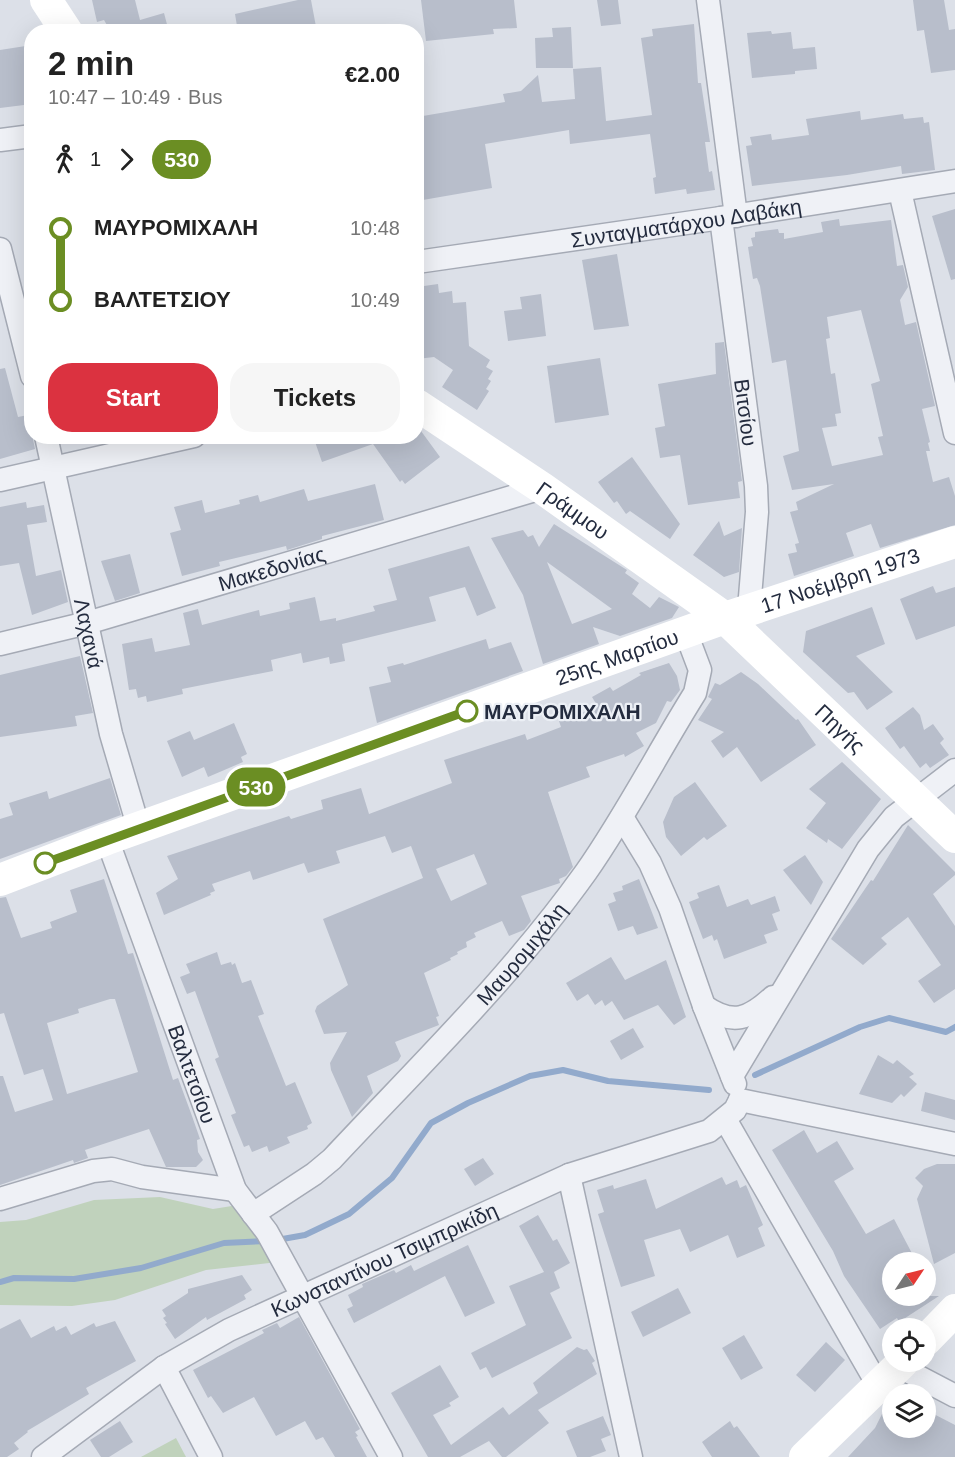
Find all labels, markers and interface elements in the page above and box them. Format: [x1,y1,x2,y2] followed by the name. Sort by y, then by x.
[48,45,134,82] text: 2 min
[345,62,400,87] text: €2.00
[48,86,223,108] text: 10:47 – 10:49 · Bus
[48,143,81,176] icon: walk
[110,143,143,176] icon: forward
[90,148,101,170] text: 1
[164,148,199,171] text: 530
[569,194,803,251] street label: Συνταγματάρχου Δαβάκη
[94,215,258,240] text: ΜΑΥΡΟΜΙΧΑΛΗ
[350,217,400,239] text: 10:48
[94,287,231,312] text: ΒΑΛΤΕΤΣΙΟΥ
[350,289,400,311] text: 10:49
[48,363,218,432] button: Start
[230,363,400,432] button: Tickets
[731,377,762,447] street label: Βιτσίου
[532,477,613,543] street label: Γράμμου
[215,542,328,595] street label: Μακεδονίας
[758,543,922,617] street label: 17 Νοέμβρη 1973
[70,596,108,671] street label: Λαχανά
[552,624,681,689] street label: 25ης Μαρτίου
[811,699,870,757] street label: Πηγής
[456,700,478,722] marker: ΜΑΥΡΟΜΙΧΑΛΗ
[484,700,641,723] place label: ΜΑΥΡΟΜΙΧΑΛΗ
[222,768,290,806] line badge: 530
[238,776,274,799] text: 530
[34,852,56,874] unlabelled marker
[472,898,571,1009] street label: Μαυρομιχάλη
[164,1021,221,1126] street label: Βαλτετσίου
[267,1198,501,1321] street label: Κωνσταντίνου Τσιμπρικίδη
[882,1252,936,1306] north arrow
[882,1252,936,1438] map controls
[882,1318,936,1372] button: locate
[882,1384,936,1438] button: layers

